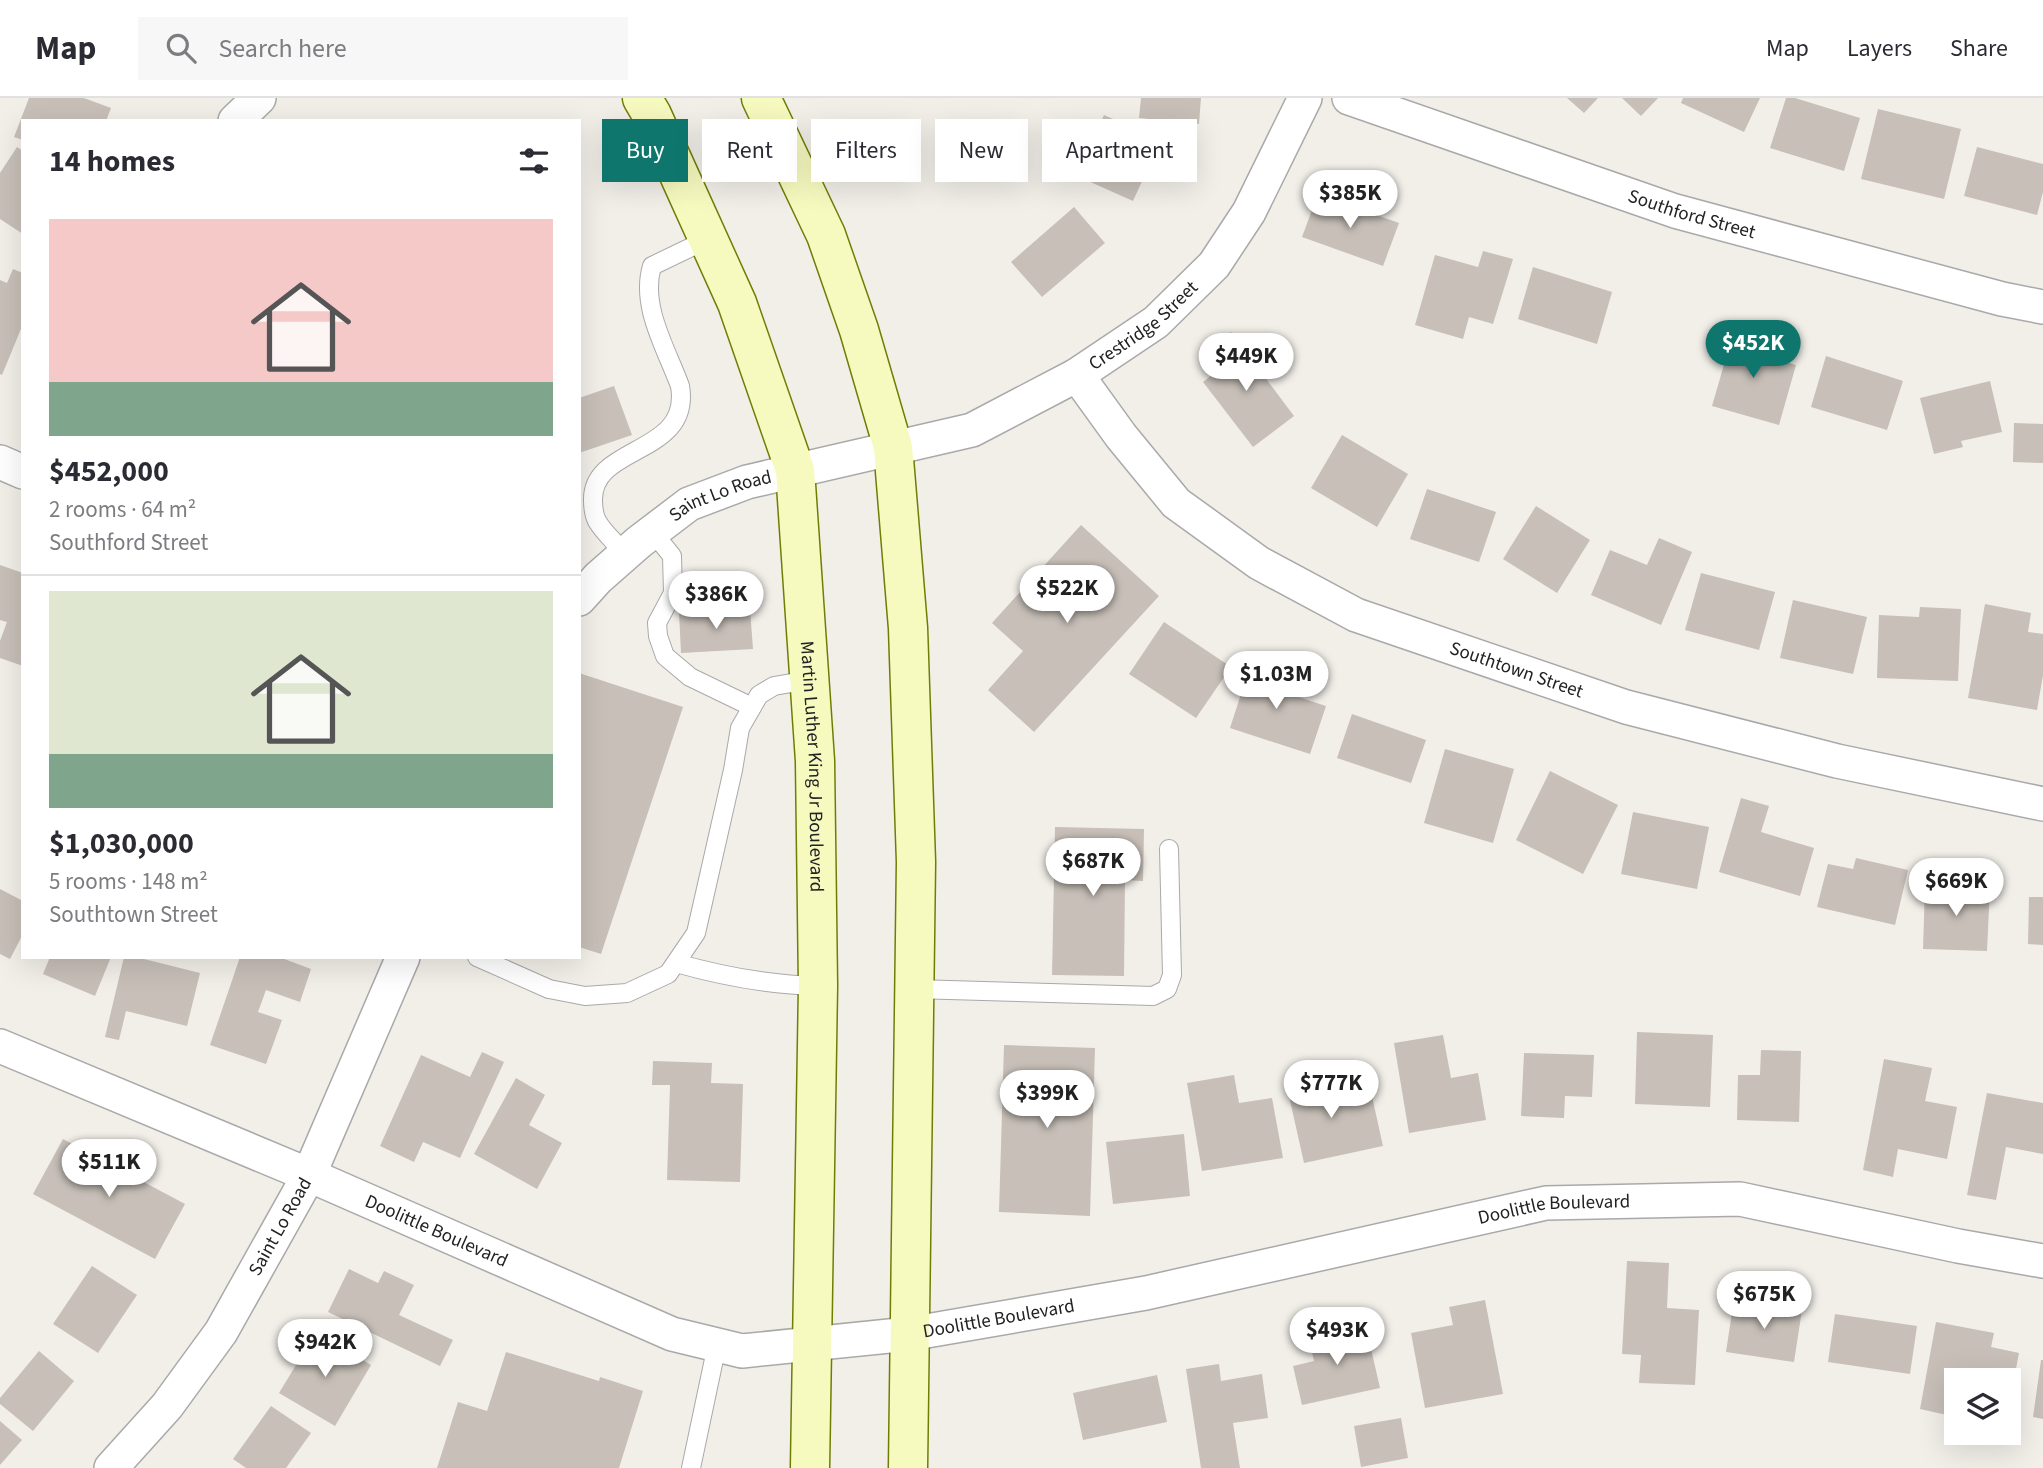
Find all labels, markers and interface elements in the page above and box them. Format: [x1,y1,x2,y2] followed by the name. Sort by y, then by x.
[138,17,628,80] search box
[35,25,96,72] text: Map
[162,29,200,67] icon: search
[218,30,347,67] text: Search here
[1766,31,1809,66] text: Map
[1847,31,1912,66] text: Layers
[1950,31,2008,66] text: Share
[602,119,688,182] chip: Buy
[702,119,797,182] chip: Rent
[811,119,921,182] chip: Filters
[935,119,1028,182] chip: New
[1042,119,1197,182] chip: Apartment
[49,140,175,183] text: 14 homes
[515,142,553,180] icon: filters
[1301,170,1399,230] pin: $385K
[1319,176,1381,209] text: $385K
[1624,182,1759,246] street label: Southford Street
[238,264,364,390] icon: home
[1083,274,1204,377] street label: Crestridge Street
[1704,320,1802,380] pin: $452K
[1722,326,1784,359] text: $452K
[1197,334,1295,393] pin: $449K
[1215,339,1277,372] text: $449K
[49,450,169,493] text: $452,000
[663,463,774,528] street label: Saint Lo Road
[49,493,196,526] text: 2 rooms · 64 m²
[49,526,208,559] text: Southford Street
[1018,566,1116,625] pin: $522K
[1036,571,1098,604] text: $522K
[667,572,765,631] pin: $386K
[685,577,747,610] text: $386K
[1446,634,1587,705] street label: Southtown Street
[238,636,364,762] icon: home
[793,640,830,892] street label: Martin Luther King Jr Boulevard
[1219,652,1333,711] pin: $1.03M
[1239,657,1313,690] text: $1.03M
[49,822,194,865] text: $1,030,000
[1044,838,1142,898] pin: $687K
[1062,844,1124,877] text: $687K
[1907,858,2005,918] pin: $669K
[1925,864,1987,897] text: $669K
[49,865,208,898] text: 5 rooms · 148 m²
[49,898,218,931] text: Southtown Street
[1282,1060,1380,1120] pin: $777K
[1300,1066,1362,1099] text: $777K
[998,1070,1096,1130] pin: $399K
[1016,1076,1078,1109] text: $399K
[60,1140,158,1199] pin: $511K
[78,1145,140,1178] text: $511K
[242,1172,319,1281] street label: Saint Lo Road
[361,1188,512,1274] street label: Doolittle Boulevard
[1475,1188,1631,1231] street label: Doolittle Boulevard
[1715,1272,1813,1331] pin: $675K
[1733,1277,1795,1310] text: $675K
[921,1292,1077,1345] street label: Doolittle Boulevard
[1288,1308,1386,1367] pin: $493K
[1306,1313,1368,1346] text: $493K
[276,1320,374,1379] pin: $942K
[294,1325,356,1358] text: $942K
[1944,1368,2021,1445] map controls
[1944,1368,2021,1445] button: layers

